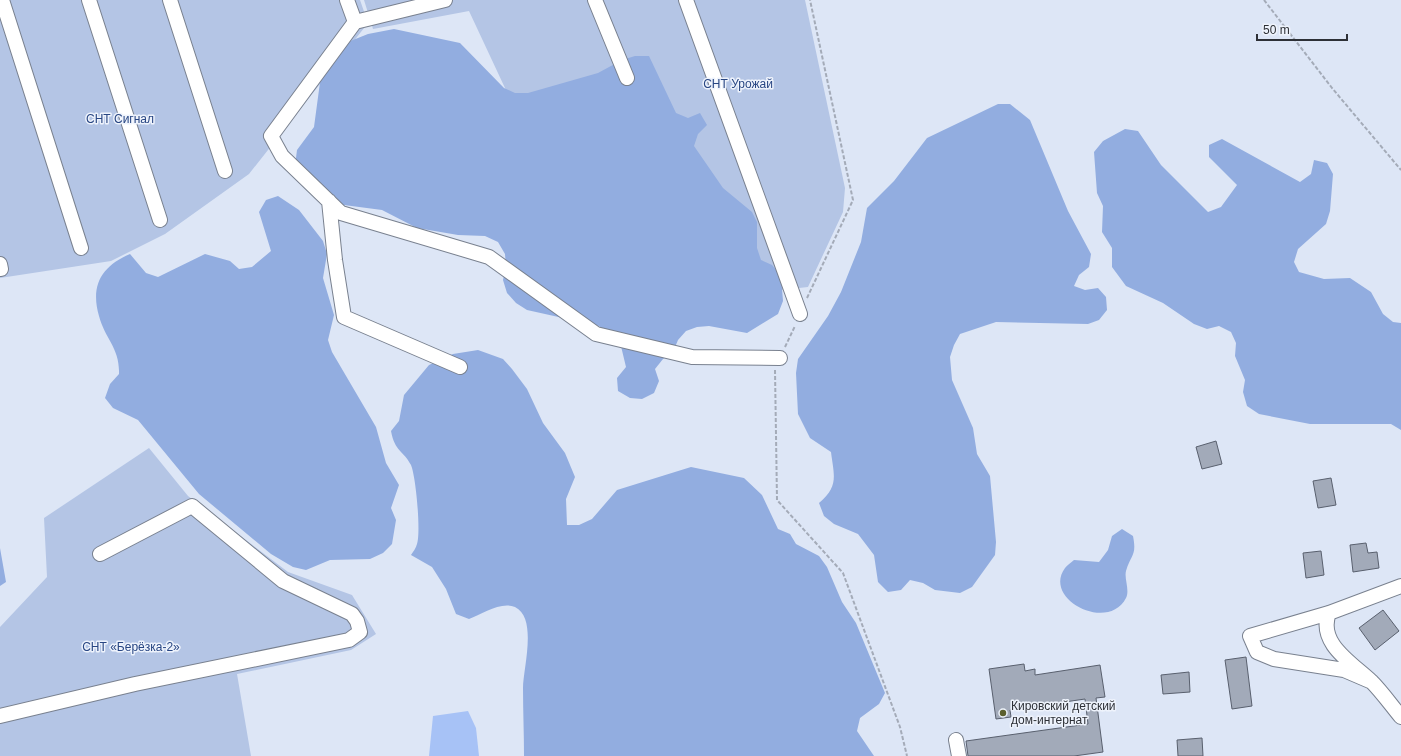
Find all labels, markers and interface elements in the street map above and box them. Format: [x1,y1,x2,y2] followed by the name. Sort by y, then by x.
[1257,16,1347,42] scale bar
[1263,23,1290,37] text: 50 m
[703,77,773,91] park label: СНТ Урожай
[86,112,154,126] park label: СНТ Сигнал
[82,640,180,654] park label: СНТ «Берёзка-2»
[1011,699,1116,727] place label: Кировский детский дом-интернат
[998,708,1008,718] marker: Кировский детский дом-интернат

